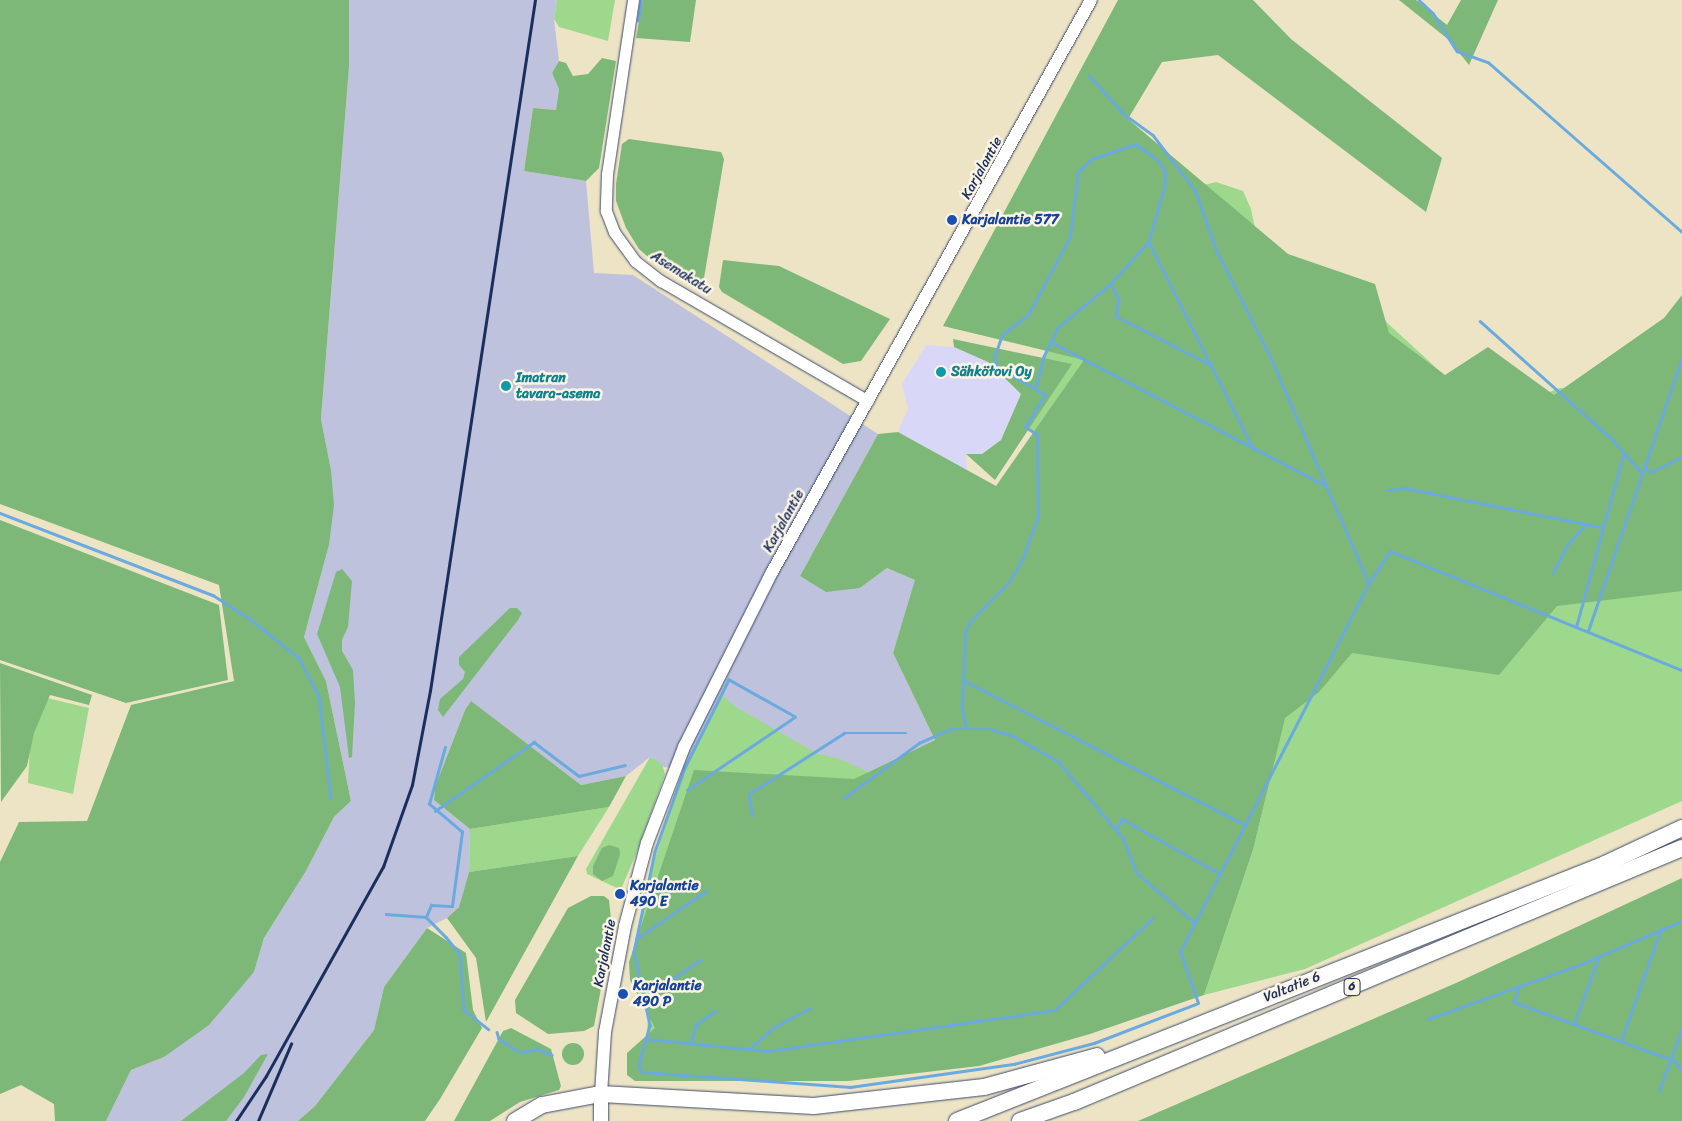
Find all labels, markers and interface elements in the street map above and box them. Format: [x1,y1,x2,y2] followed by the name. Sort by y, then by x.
[958,134,1006,202] street label: Karjalantie
[962,212,1059,228] place label: Karjalantie 577
[946,214,958,226] marker: Karjalantie 577
[647,248,715,298] street label: Asemakatu
[951,364,1032,380] place label: Sähkötovi Oy
[935,366,947,378] marker: Sähkötovi Oy
[516,370,600,402] place label: Imatran tavara-asema
[500,380,512,392] marker: Imatran tavara-asema
[760,487,808,555] street label: Karjalantie
[630,878,699,910] place label: Karjalantie 490 E
[614,888,626,900] marker: Karjalantie 490 E
[590,918,620,988] street label: Karjalantie
[1261,968,1323,1006] street label: Valtatie 6
[633,978,702,1010] place label: Karjalantie 490 P
[1343,978,1361,996] road number: 6
[617,988,629,1000] marker: Karjalantie 490 P

